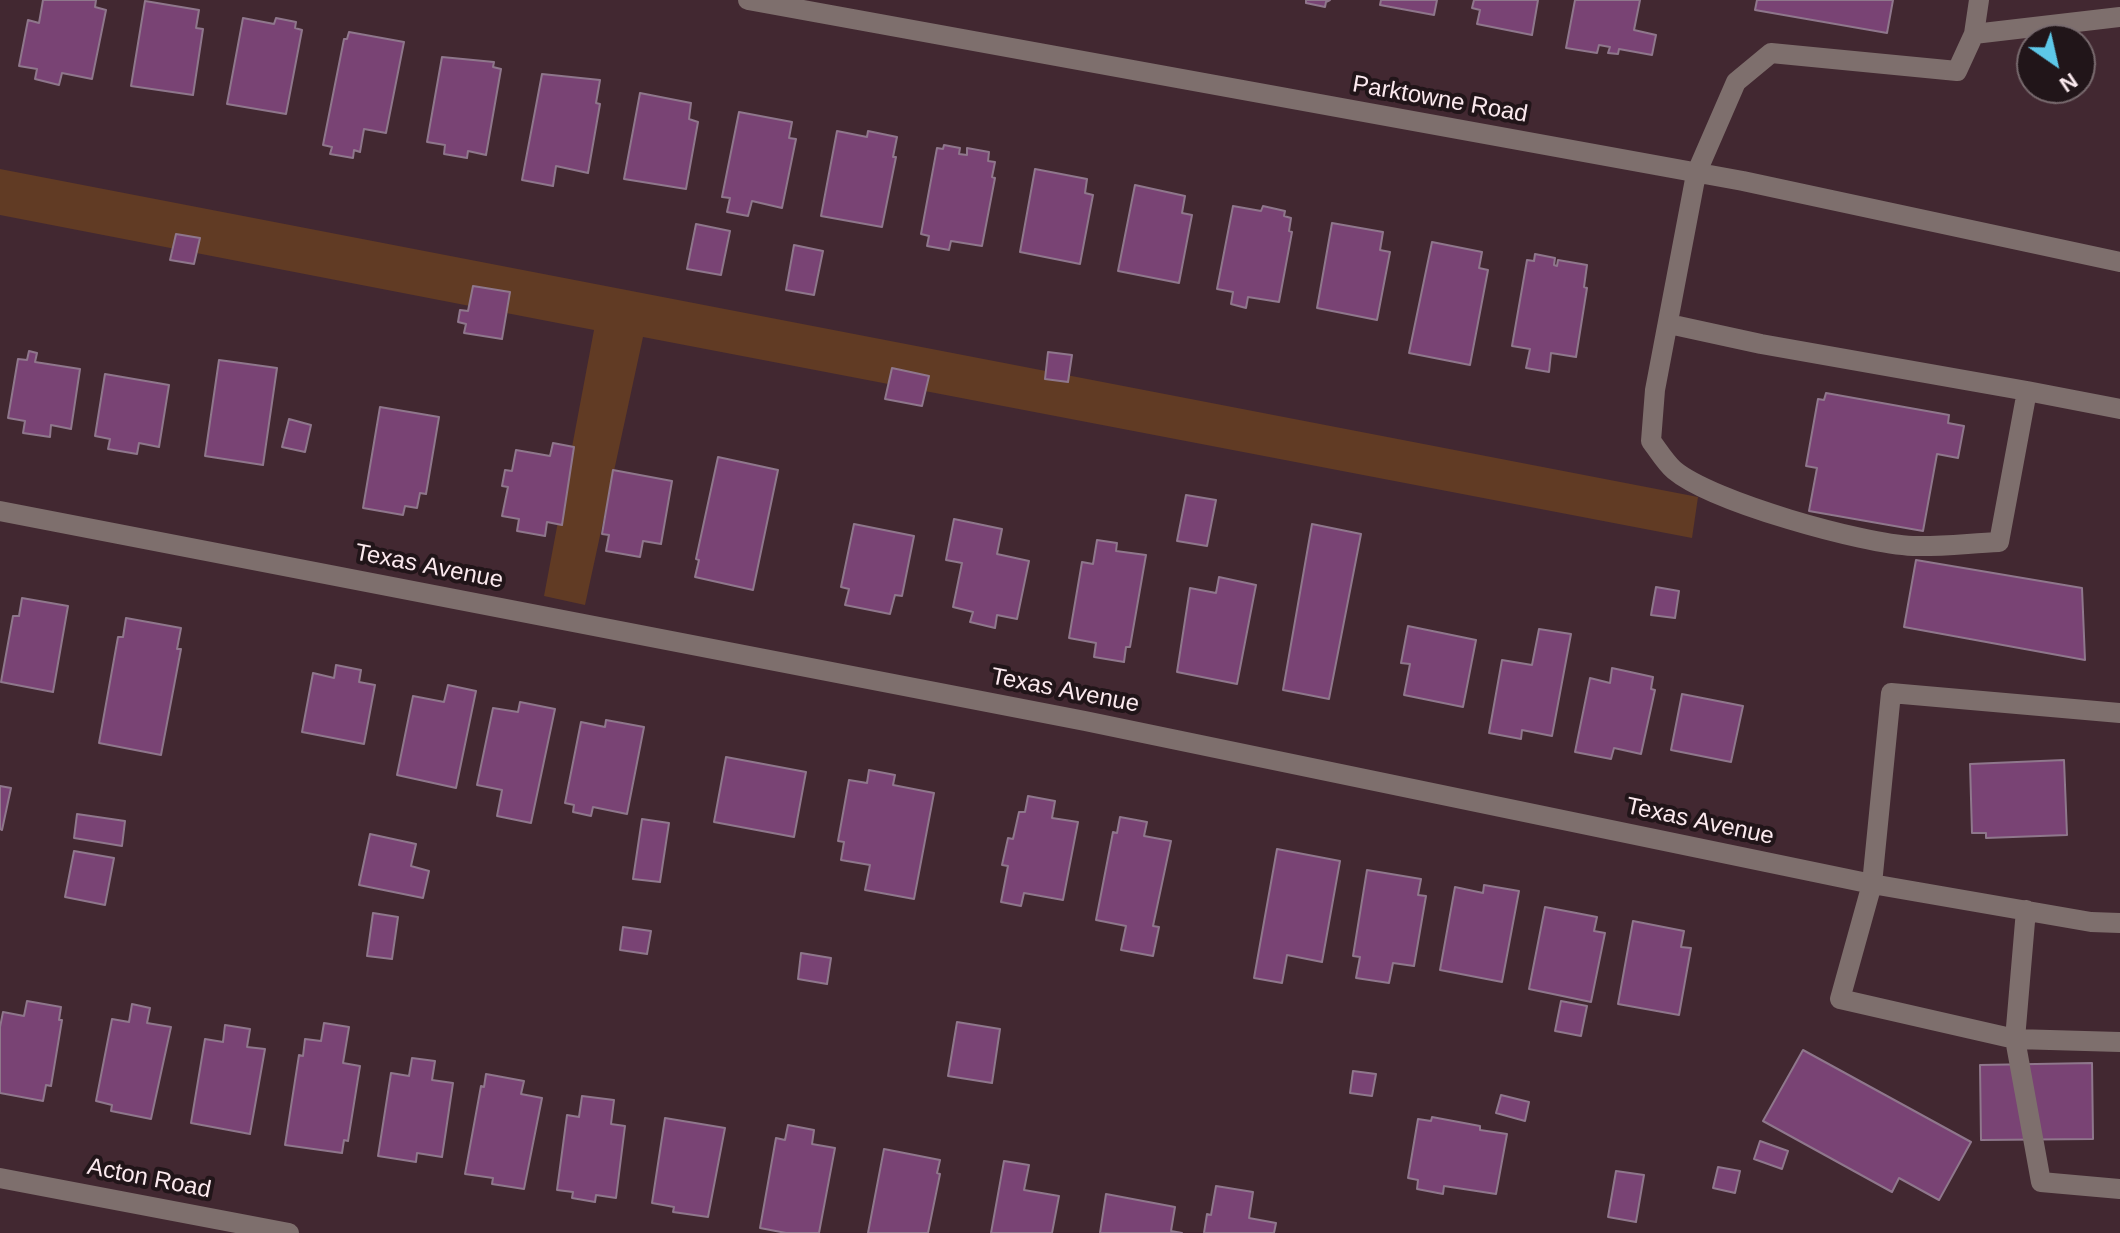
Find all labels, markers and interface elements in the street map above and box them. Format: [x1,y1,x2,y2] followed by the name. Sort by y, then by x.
[2016,24,2096,104] north arrow
[2055,68,2082,97] text: N
[1350,70,1530,130] street label: Parktowne Road
[352,539,506,595] street label: Texas Avenue
[988,663,1142,719] street label: Texas Avenue
[1623,792,1777,852] street label: Texas Avenue
[85,1153,213,1205] street label: Acton Road

